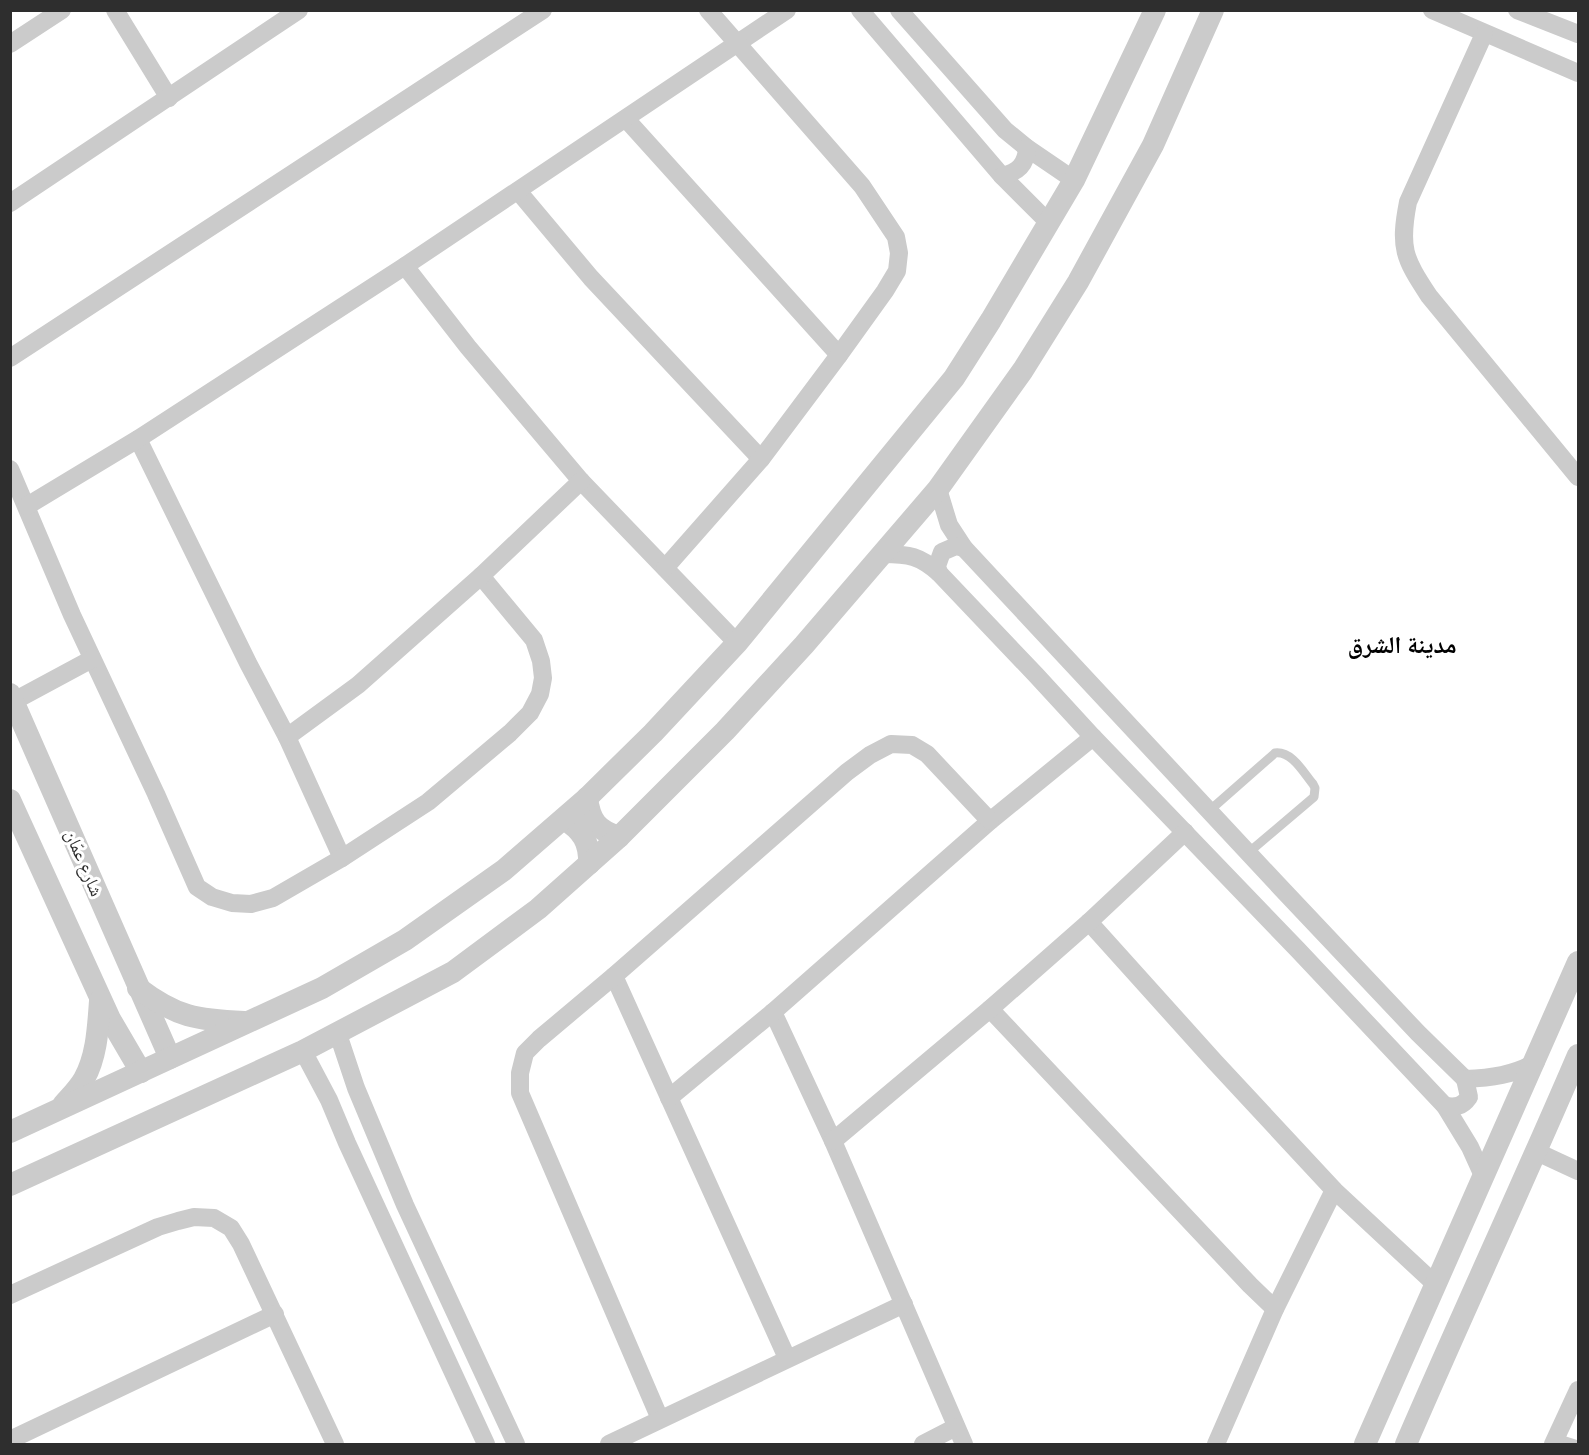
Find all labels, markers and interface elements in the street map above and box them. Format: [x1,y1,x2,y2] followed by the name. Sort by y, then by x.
[1347,629,1457,659] district label: مدينة الشرق
[60,826,109,900] street label: شارع عمّان

